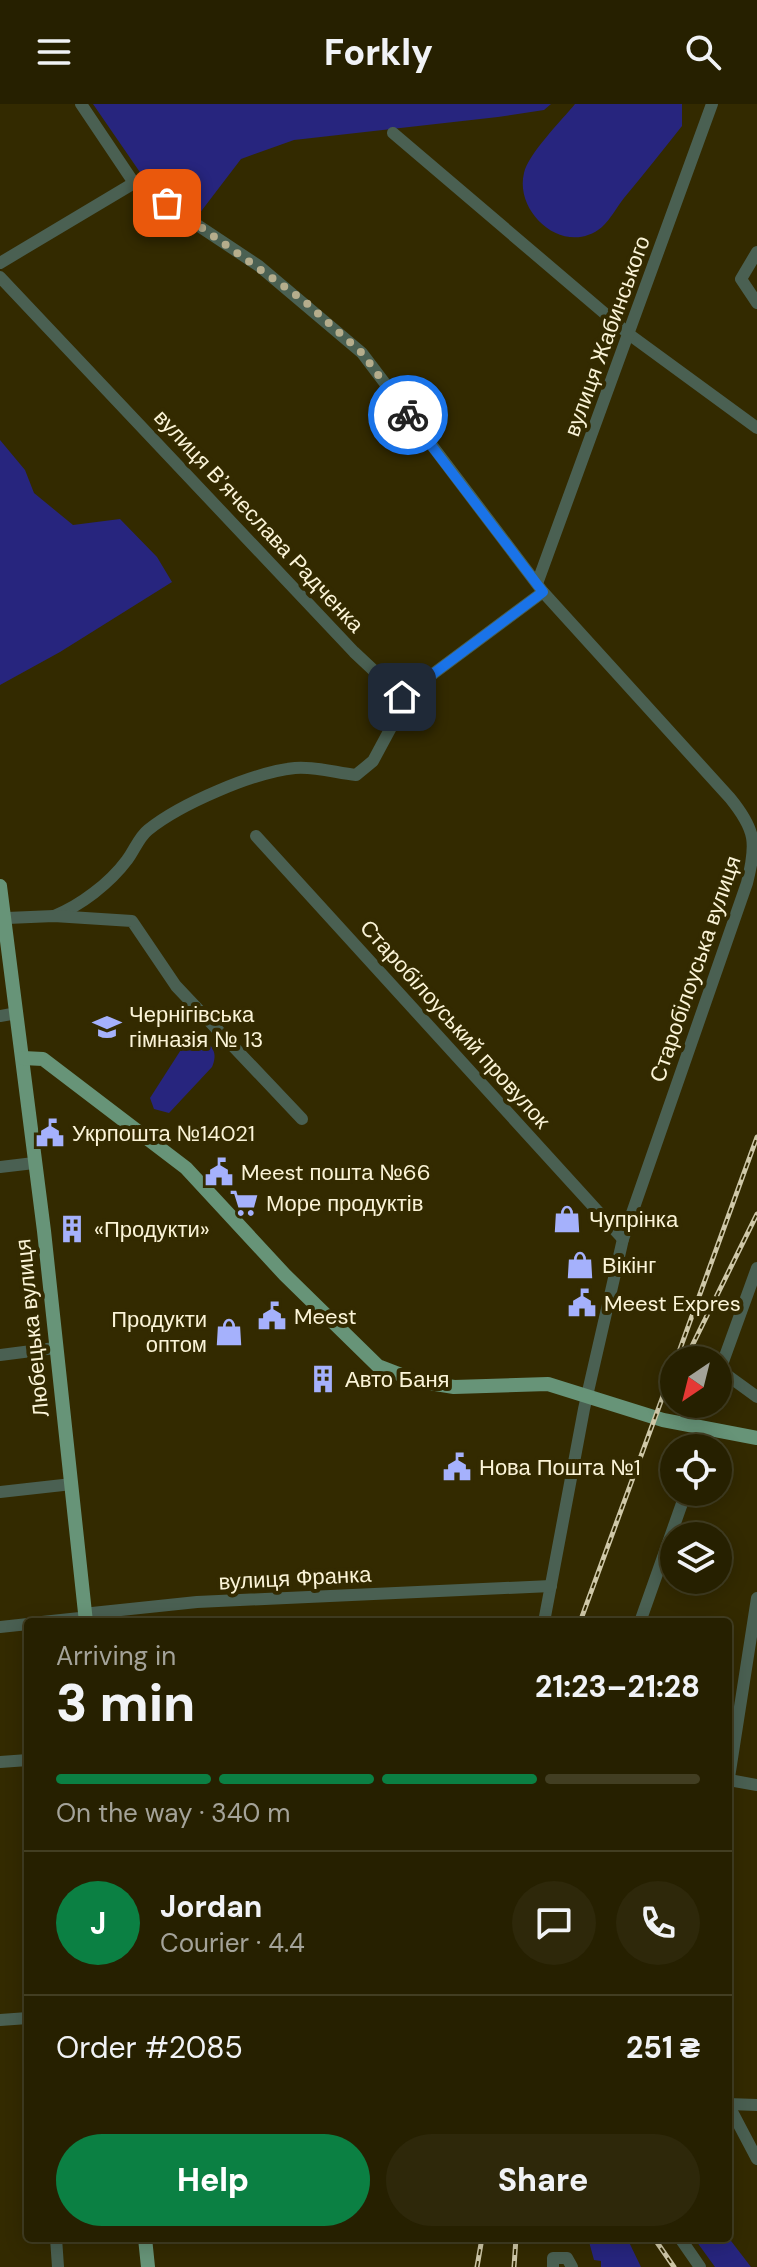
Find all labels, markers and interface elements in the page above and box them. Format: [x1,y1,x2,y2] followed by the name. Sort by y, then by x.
[324,29,433,76] text: Forkly
[32,30,76,74] icon: menu
[681,30,725,74] icon: search
[133,169,201,237] pin
[145,181,189,225] icon: bag
[557,232,657,440] street label: вулиця Жабинського
[368,375,448,455] courier
[386,393,430,437] icon: bike
[148,403,371,639] street label: вулиця Вʼячеслава Радченка
[368,663,436,731] pin
[380,675,424,719] icon: home
[643,852,747,1086] street label: Старобілоуська вулиця
[353,913,557,1135] street label: Старобілоуський провулок
[129,1000,263,1054] place label: Чернігівська гімназія № 13
[92,1012,122,1042] school or university icon: Чернігівська гімназія № 13
[35,1118,65,1148] public building icon: Укрпошта №14021
[72,1119,255,1148] place label: Укрпошта №14021
[204,1157,234,1187] public building icon: Meest пошта №66
[241,1158,430,1187] place label: Meest пошта №66
[229,1188,259,1218] supermarket icon: Море продуктів
[266,1189,423,1218] place label: Море продуктів
[552,1204,582,1234] shop icon: Чупрінка
[589,1205,679,1234] place label: Чупрінка
[57,1214,87,1244] building icon: «Продукти»
[94,1215,210,1244] place label: «Продукти»
[8,1237,56,1419] street label: Любецька вулиця
[565,1250,595,1280] shop icon: Вікінг
[602,1251,656,1280] place label: Вікінг
[567,1288,597,1318] public building icon: Meest Expres
[604,1289,741,1318] place label: Meest Expres
[257,1301,287,1331] public building icon: Meest
[294,1302,357,1331] place label: Meest
[111,1305,207,1359] place label: Продукти оптом
[214,1317,244,1347] shop icon: Продукти оптом
[660,1346,732,1418] north arrow
[660,1346,732,1594] map controls
[308,1364,338,1394] building icon: Авто Баня
[345,1365,450,1394] place label: Авто Баня
[660,1434,732,1506] button: locate
[442,1452,472,1482] public building icon: Нова Пошта №1
[479,1453,641,1482] place label: Нова Пошта №1
[660,1522,732,1594] button: layers
[218,1559,373,1596] street label: вулиця Франка
[56,1639,176,1673] text: Arriving in
[535,1667,700,1706] text: 21:23–21:28
[56,1669,195,1737] text: 3 min
[56,1796,290,1830] text: On the way · 340 m
[512,1881,596,1965] button: chat
[616,1881,700,1965] button: phone
[160,1887,262,1926] text: Jordan
[90,1904,106,1943] text: J
[160,1926,305,1960] text: Courier · 4.4
[56,2028,243,2067] text: Order #2085
[626,2028,700,2067] text: 251 ₴
[56,2134,370,2226] button: Help
[386,2134,700,2226] button: Share

